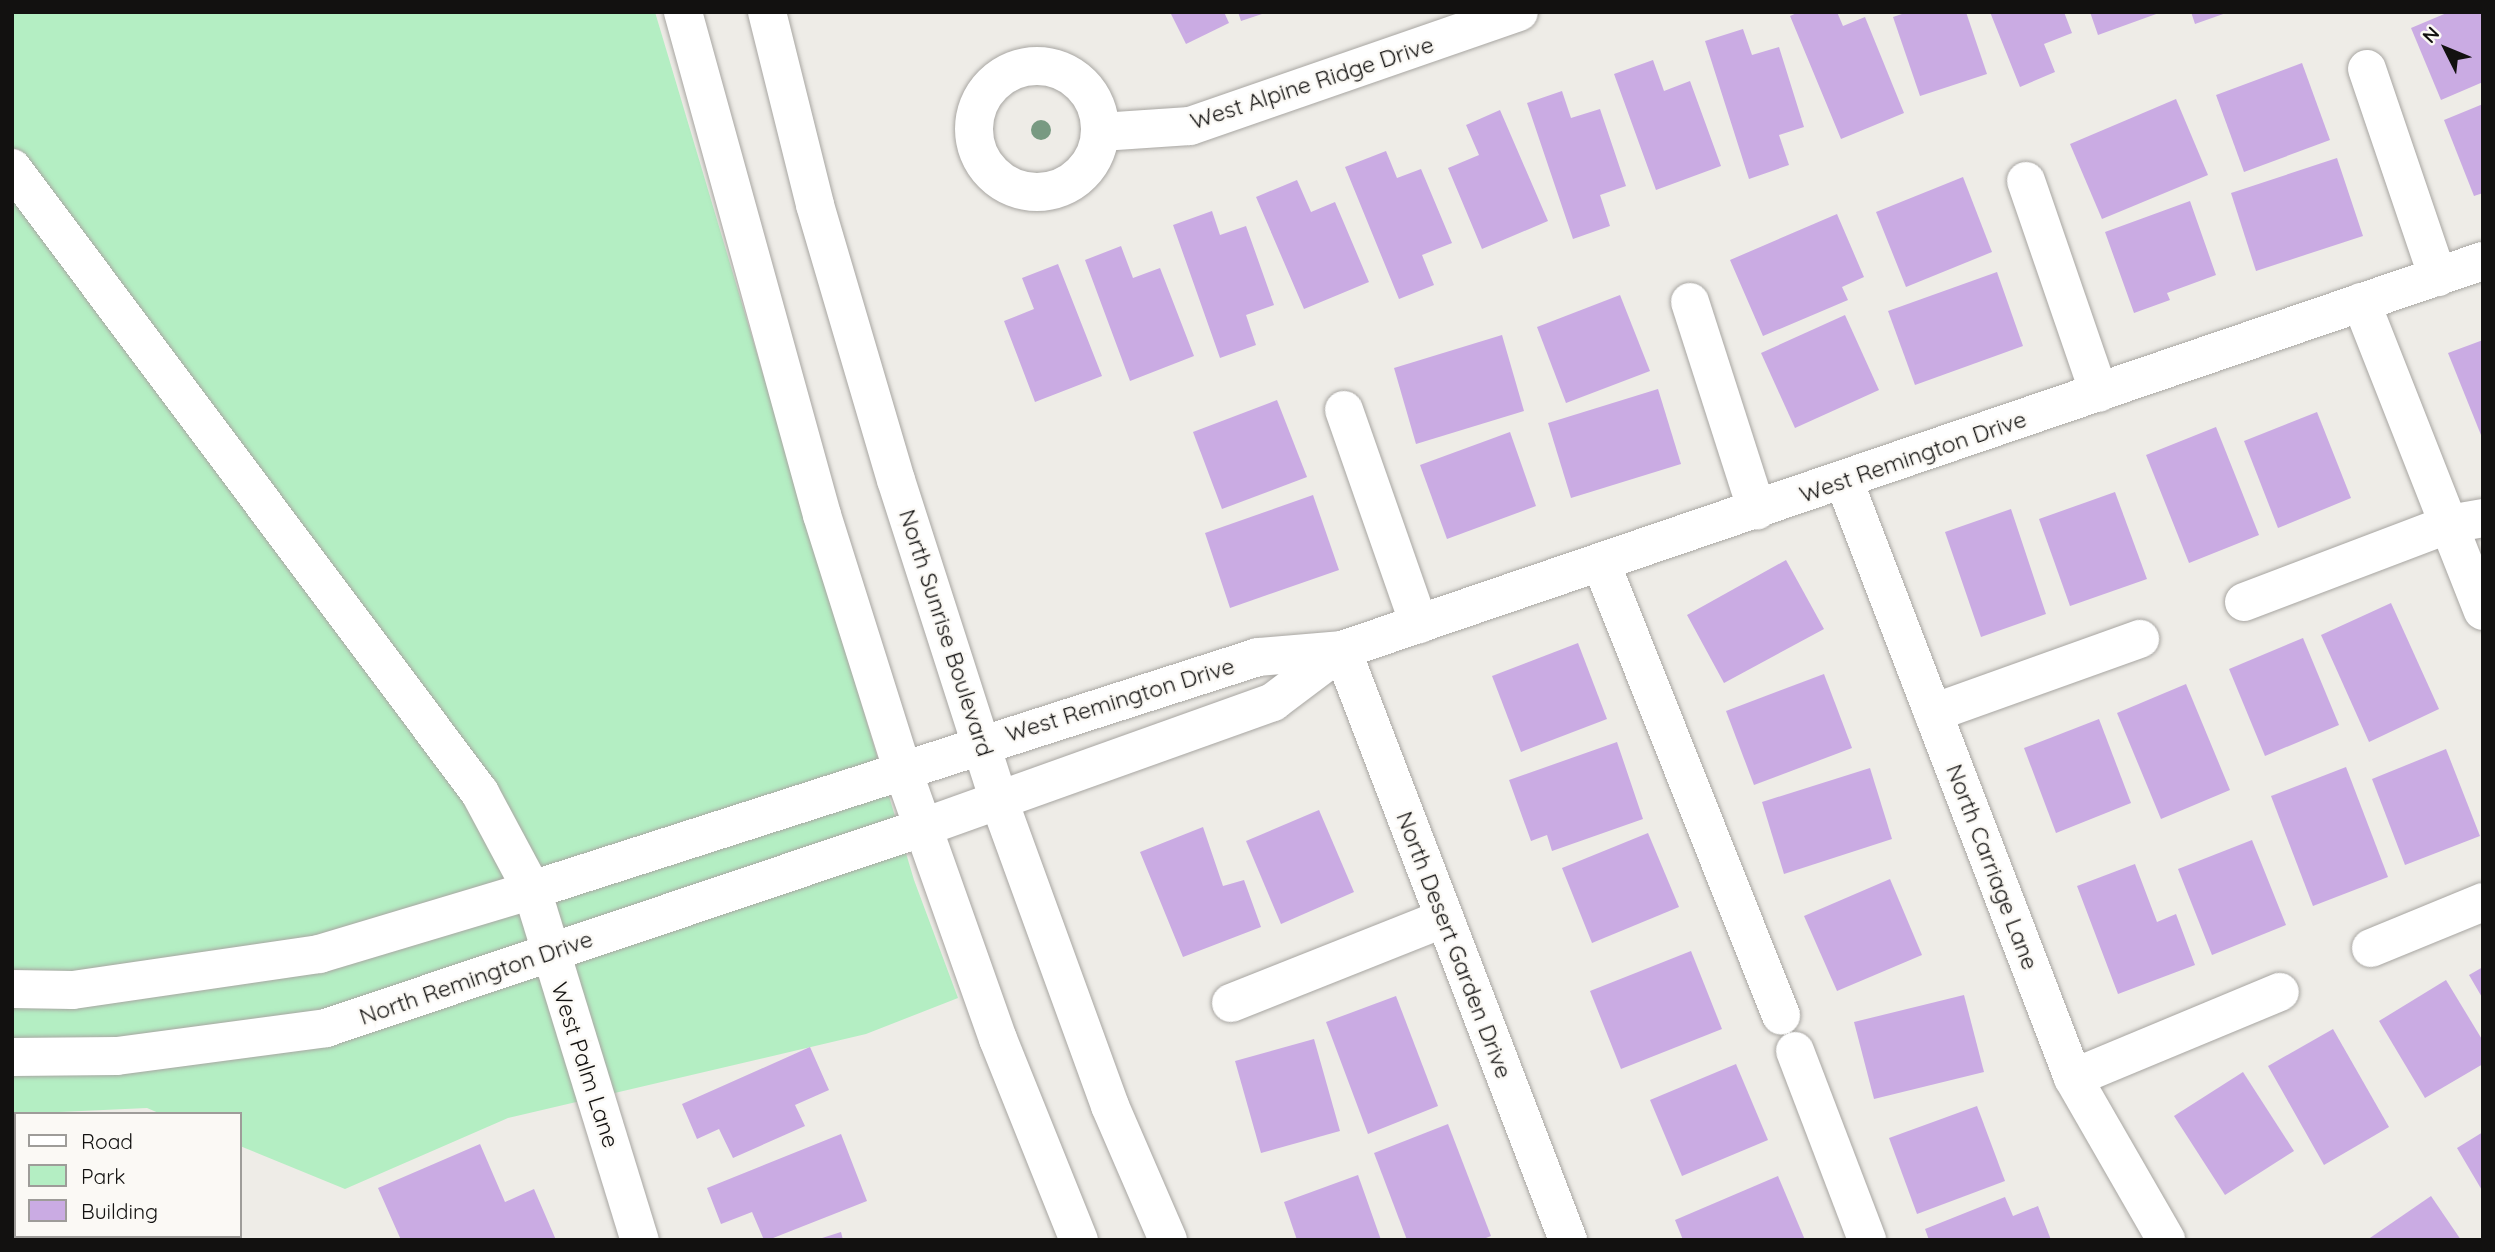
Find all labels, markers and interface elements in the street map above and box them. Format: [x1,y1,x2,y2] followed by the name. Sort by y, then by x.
[2411,14,2481,84] north arrow
[2417,21,2444,48] text: N
[1187,31,1437,135] street label: West Alpine Ridge Drive
[1796,405,2030,509] street label: West Remington Drive
[893,506,999,760] street label: North Sunrise Boulevard
[1002,652,1238,748] street label: West Remington Drive
[1940,760,2044,974] street label: North Carriage Lane
[1390,808,1518,1082] street label: North Desert Garden Drive
[356,925,596,1031] street label: North Remington Drive
[545,979,625,1151] street label: West Palm Lane
[14,1112,242,1238] legend
[81,1128,133,1154] text: Road
[81,1163,125,1189] text: Park
[81,1198,158,1224] text: Building

